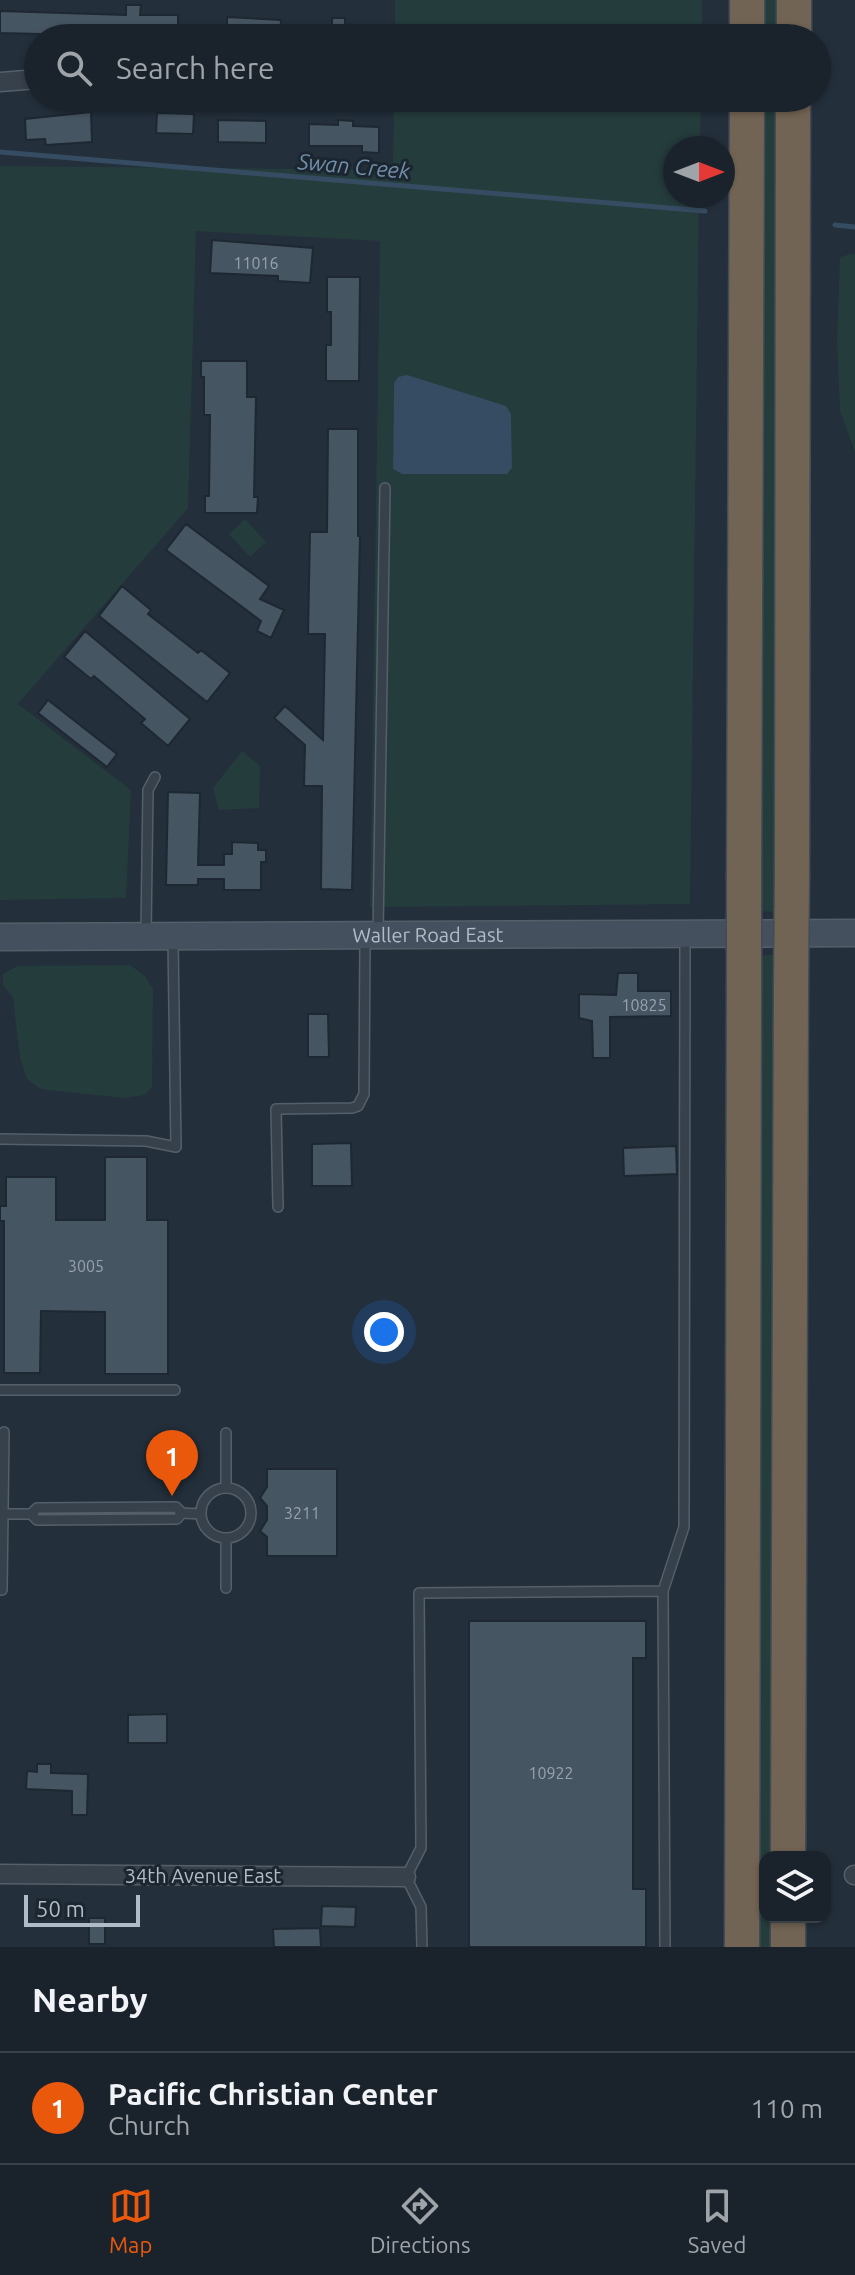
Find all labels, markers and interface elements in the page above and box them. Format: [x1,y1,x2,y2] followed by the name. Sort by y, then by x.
[24,24,831,112] search box
[52,46,96,90] icon: search
[116,51,275,85] text: Search here
[663,136,735,208] north arrow
[296,148,412,183] water label: Swan Creek
[233,254,279,272] house number: 11016
[353,923,504,946] street label: Waller Road East
[621,996,667,1014] house number: 10825
[68,1257,104,1275] house number: 3005
[364,1312,404,1352] your location
[146,1430,198,1496] pin: 1
[284,1504,320,1522] house number: 3211
[528,1764,574,1782] house number: 10922
[759,1851,831,1923] map controls
[759,1851,831,1923] button: layers
[125,1864,281,1887] street label: 34th Avenue East
[24,1891,140,1927] scale bar
[36,1896,85,1921] text: 50 m
[32,1980,147,2018] text: Nearby
[108,2077,438,2111] text: Pacific Christian Center
[51,2094,65,2123] text: 1
[751,2094,823,2123] text: 110 m
[108,2111,190,2140] text: Church
[109,2184,153,2257] tab: Map
[370,2184,470,2257] tab: Directions
[688,2184,746,2257] tab: Saved

